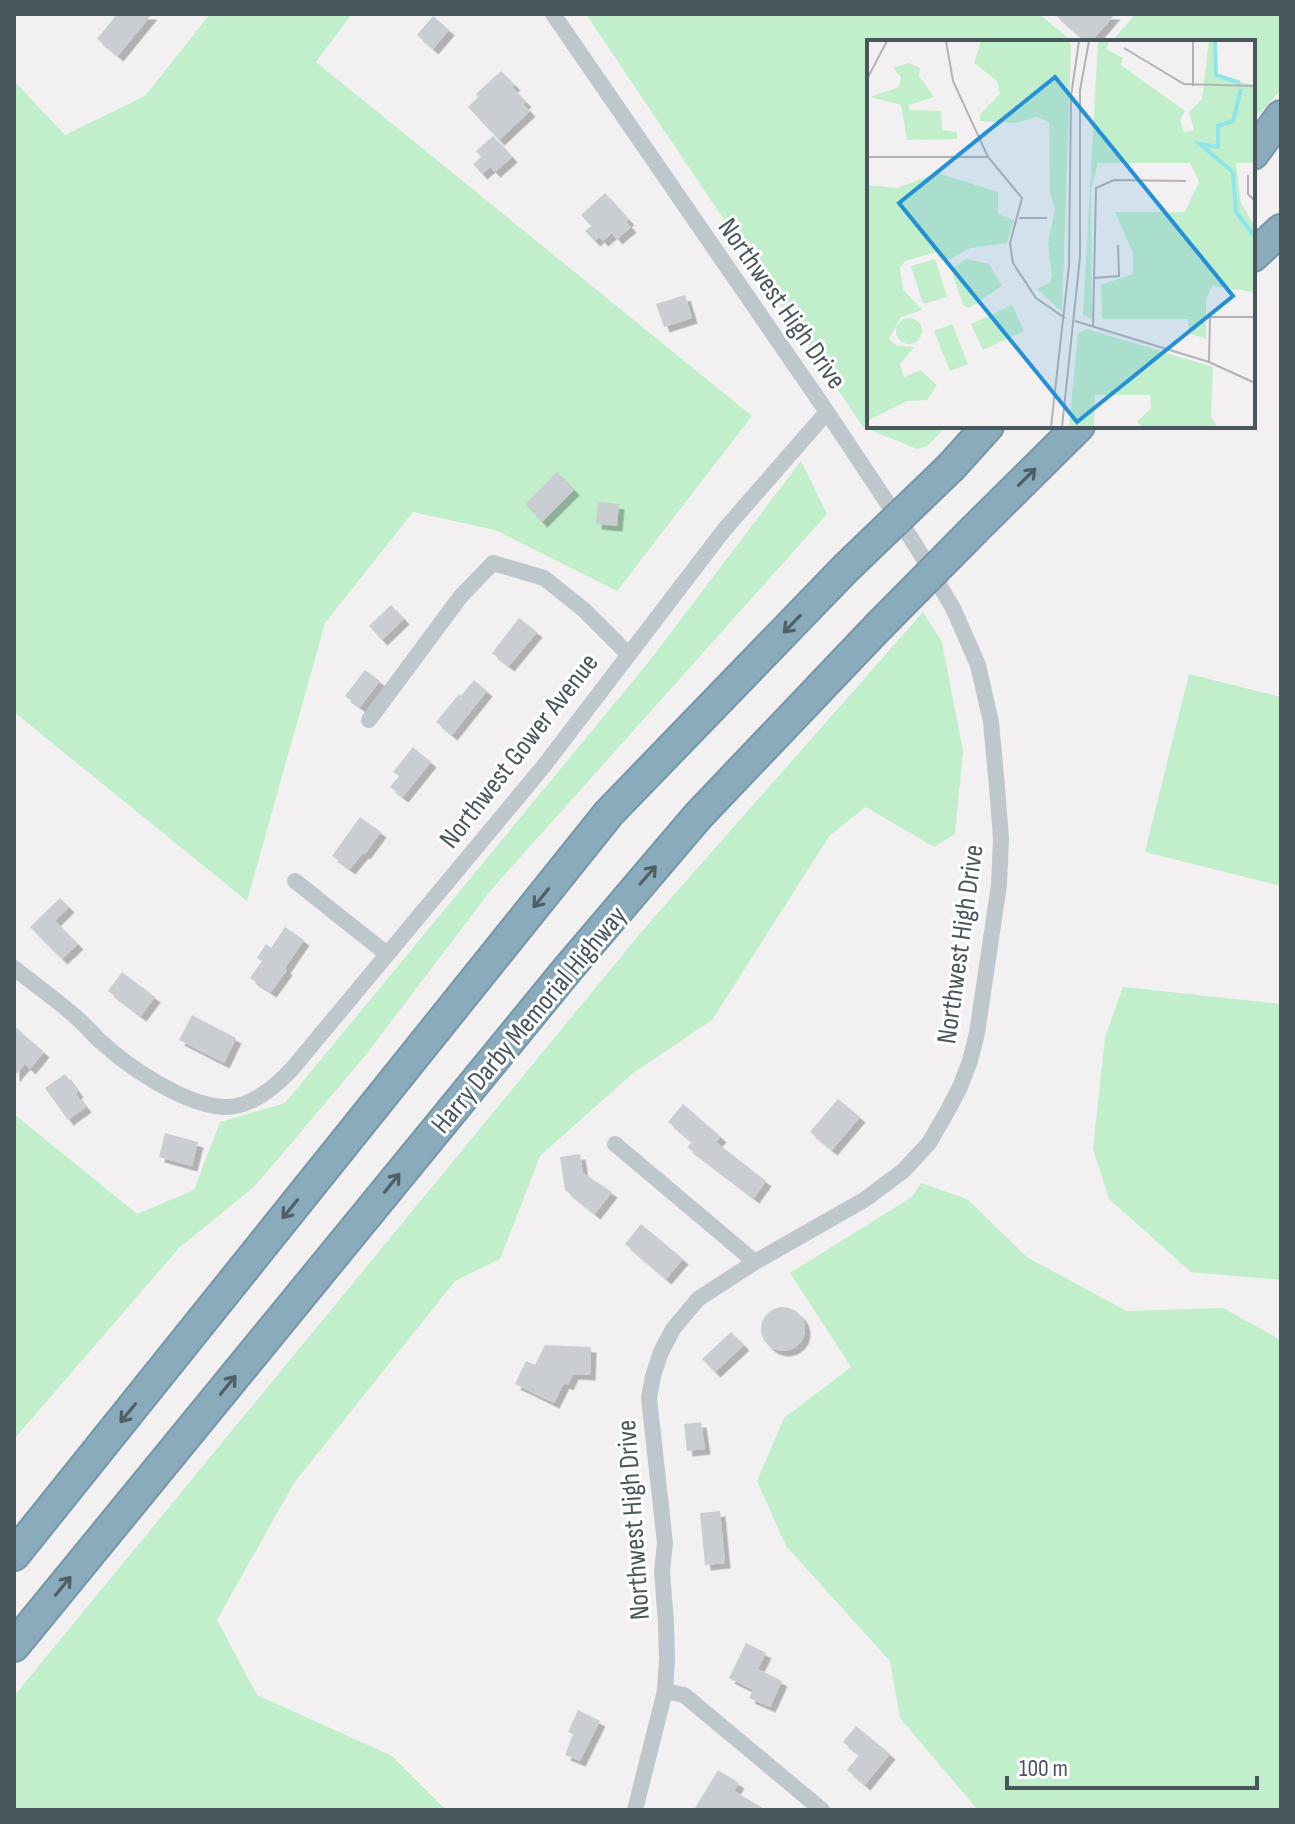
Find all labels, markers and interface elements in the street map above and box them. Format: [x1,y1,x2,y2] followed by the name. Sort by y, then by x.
[867,40,1255,428] inset map
[711,212,853,395] street label: Northwest High Drive
[1017,468,1036,487] one-way arrow
[783,614,802,633] one-way arrow
[433,647,605,855] street label: Northwest Gower Avenue
[930,843,991,1046] street label: Northwest High Drive
[639,866,657,886] one-way arrow
[532,887,550,908] one-way arrow
[425,900,634,1140] street label: Harry Darby Memorial Highway
[384,1173,401,1194] one-way arrow
[281,1198,299,1219] one-way arrow
[219,1375,237,1395] one-way arrow
[119,1402,137,1423] one-way arrow
[610,1419,657,1621] street label: Northwest High Drive
[55,1576,72,1597] one-way arrow
[1007,1740,1257,1790] scale bar
[1019,1754,1068,1783] text: 100 m

